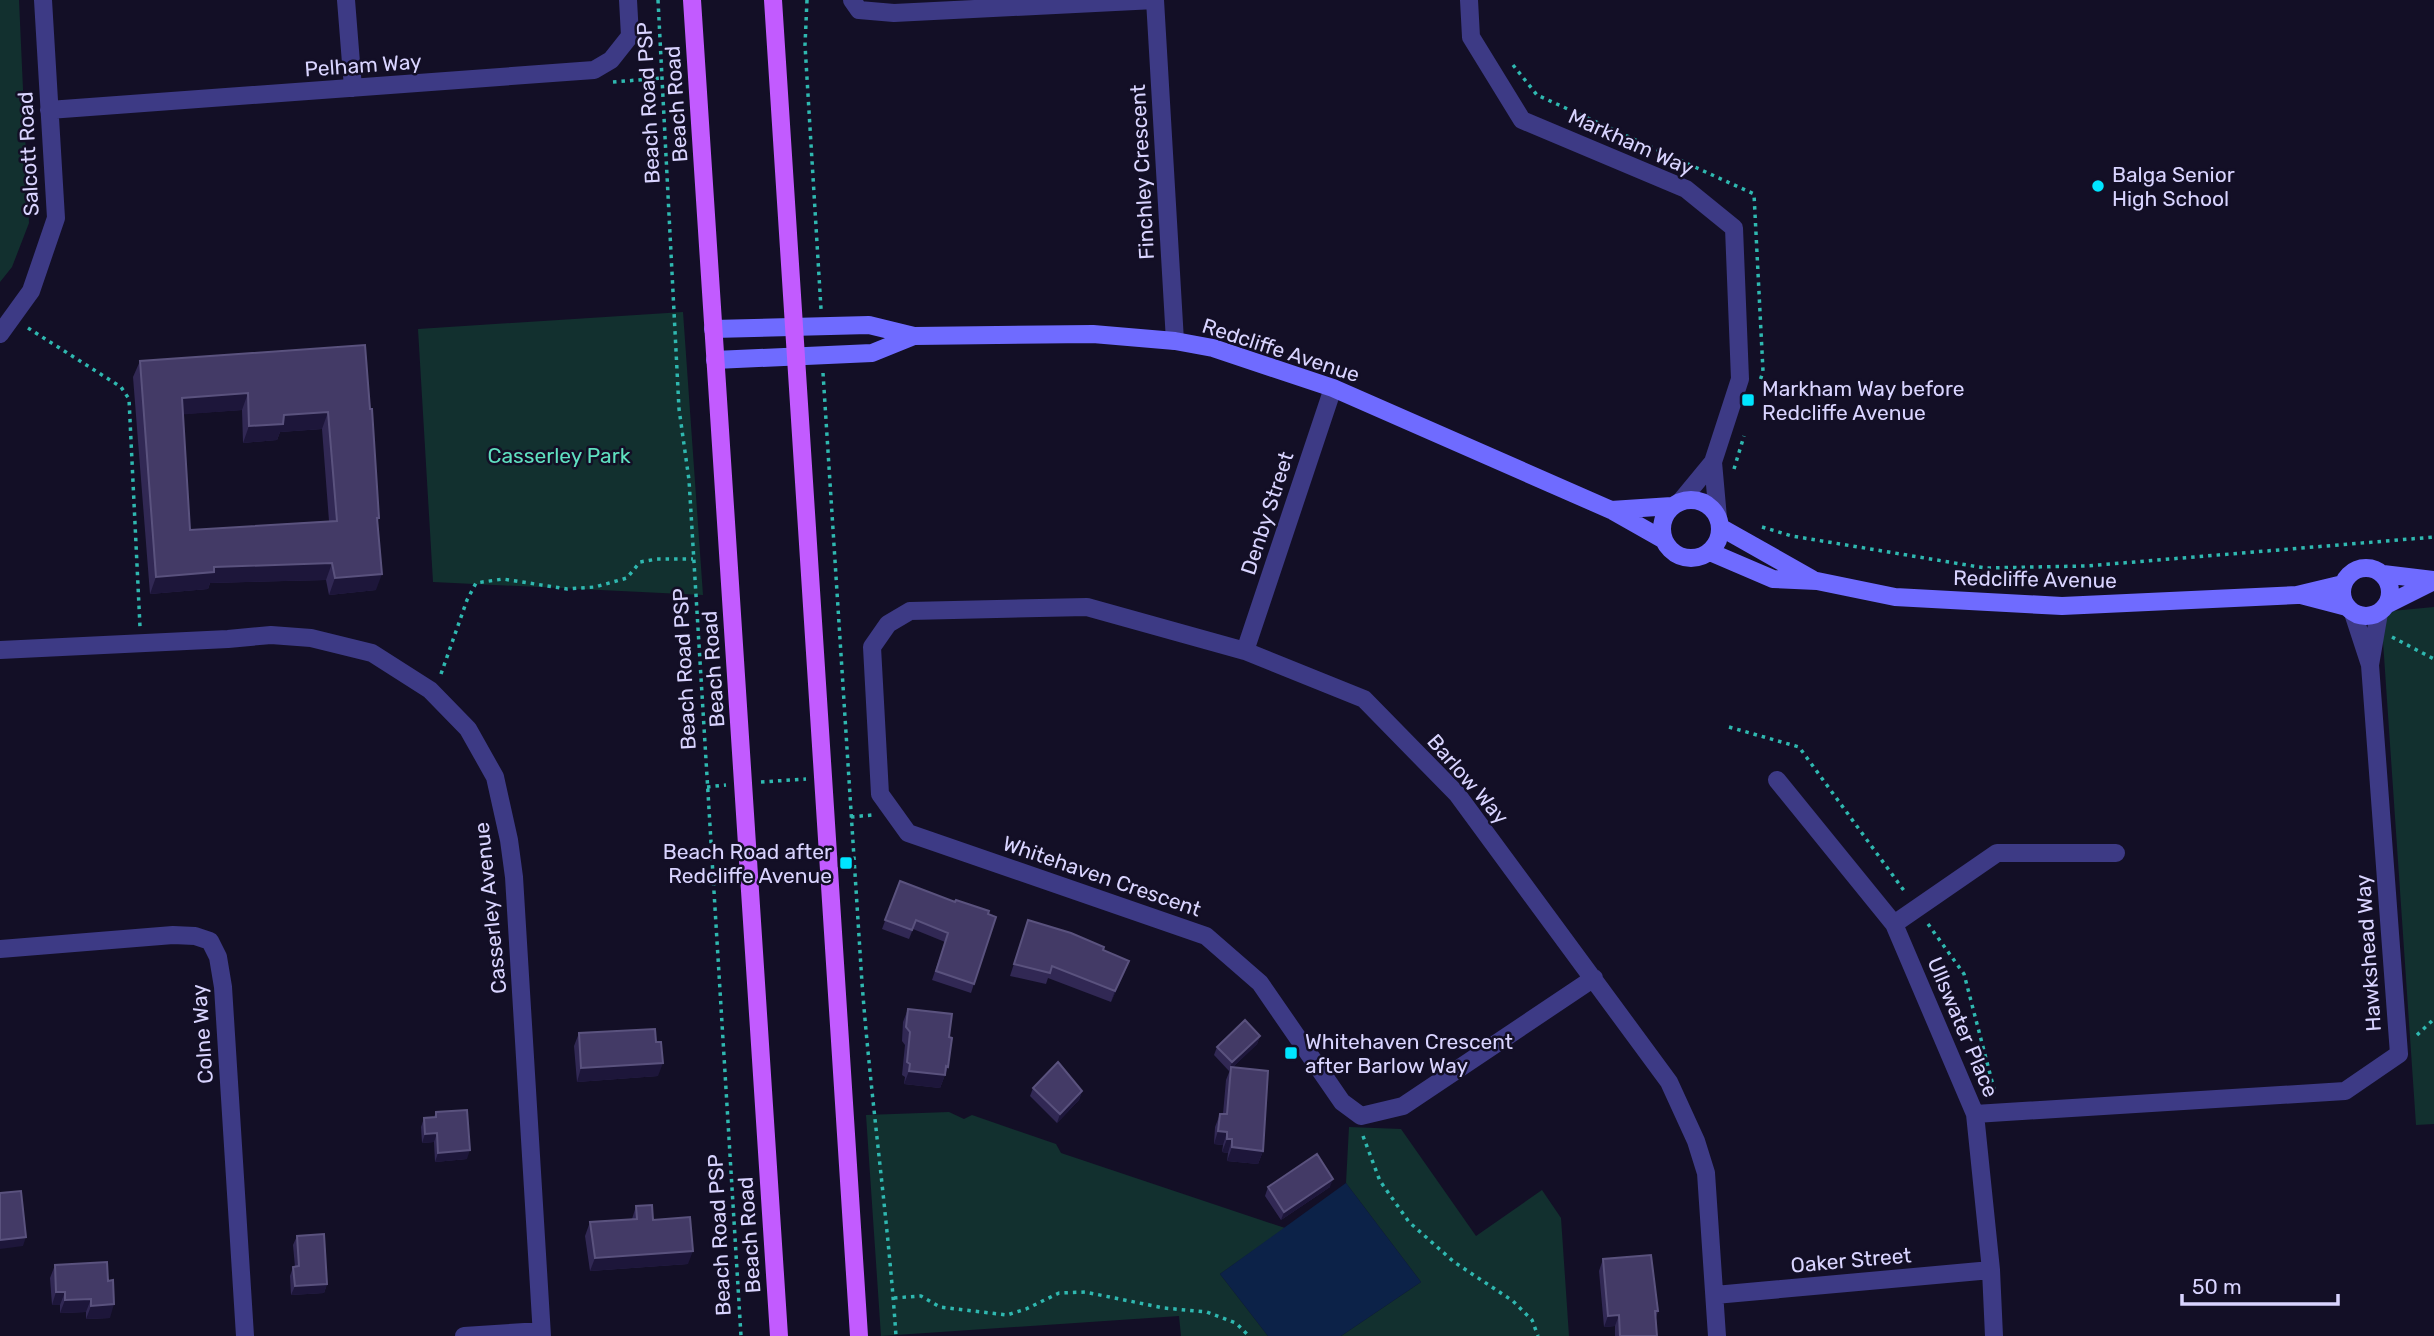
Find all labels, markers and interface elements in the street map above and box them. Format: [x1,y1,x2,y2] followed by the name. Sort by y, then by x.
[631,22,665,184] street label: Beach Road PSP
[659,45,693,163] street label: Beach Road
[304,48,423,82] street label: Pelham Way
[1125,84,1159,260] street label: Finchley Crescent
[12,91,44,217] street label: Salcott Road
[1565,103,1698,181] street label: Markham Way
[2112,162,2235,211] place label: Balga Senior High School
[2090,178,2106,194] marker: Balga Senior High School
[1199,313,1363,387] street label: Redcliffe Avenue
[1762,376,1964,425] place label: Markham Way before Redcliffe Avenue
[1740,392,1756,408] marker: Markham Way before Redcliffe Avenue
[487,443,631,468] park label: Casserley Park
[1235,448,1299,578] street label: Denby Street
[1953,565,2117,593] street label: Redcliffe Avenue
[667,588,701,750] street label: Beach Road PSP
[696,610,730,728] street label: Beach Road
[1422,729,1514,829] street label: Barlow Way
[469,821,511,995] street label: Casserley Avenue
[1000,830,1204,922] street label: Whitehaven Crescent
[663,839,832,888] place label: Beach Road after Redcliffe Avenue
[838,855,854,871] marker: Beach Road after Redcliffe Avenue
[2350,873,2386,1032] street label: Hawkshead Way
[1922,953,2004,1101] street label: Ullswater Place
[186,983,218,1085] street label: Colne Way
[1305,1029,1513,1078] place label: Whitehaven Crescent after Barlow Way
[1283,1045,1299,1061] marker: Whitehaven Crescent after Barlow Way
[702,1154,736,1316] street label: Beach Road PSP
[732,1176,766,1294] street label: Beach Road
[1790,1242,1912,1278] street label: Oaker Street
[2182,1262,2338,1306] scale bar
[2192,1274,2242,1299] text: 50 m

